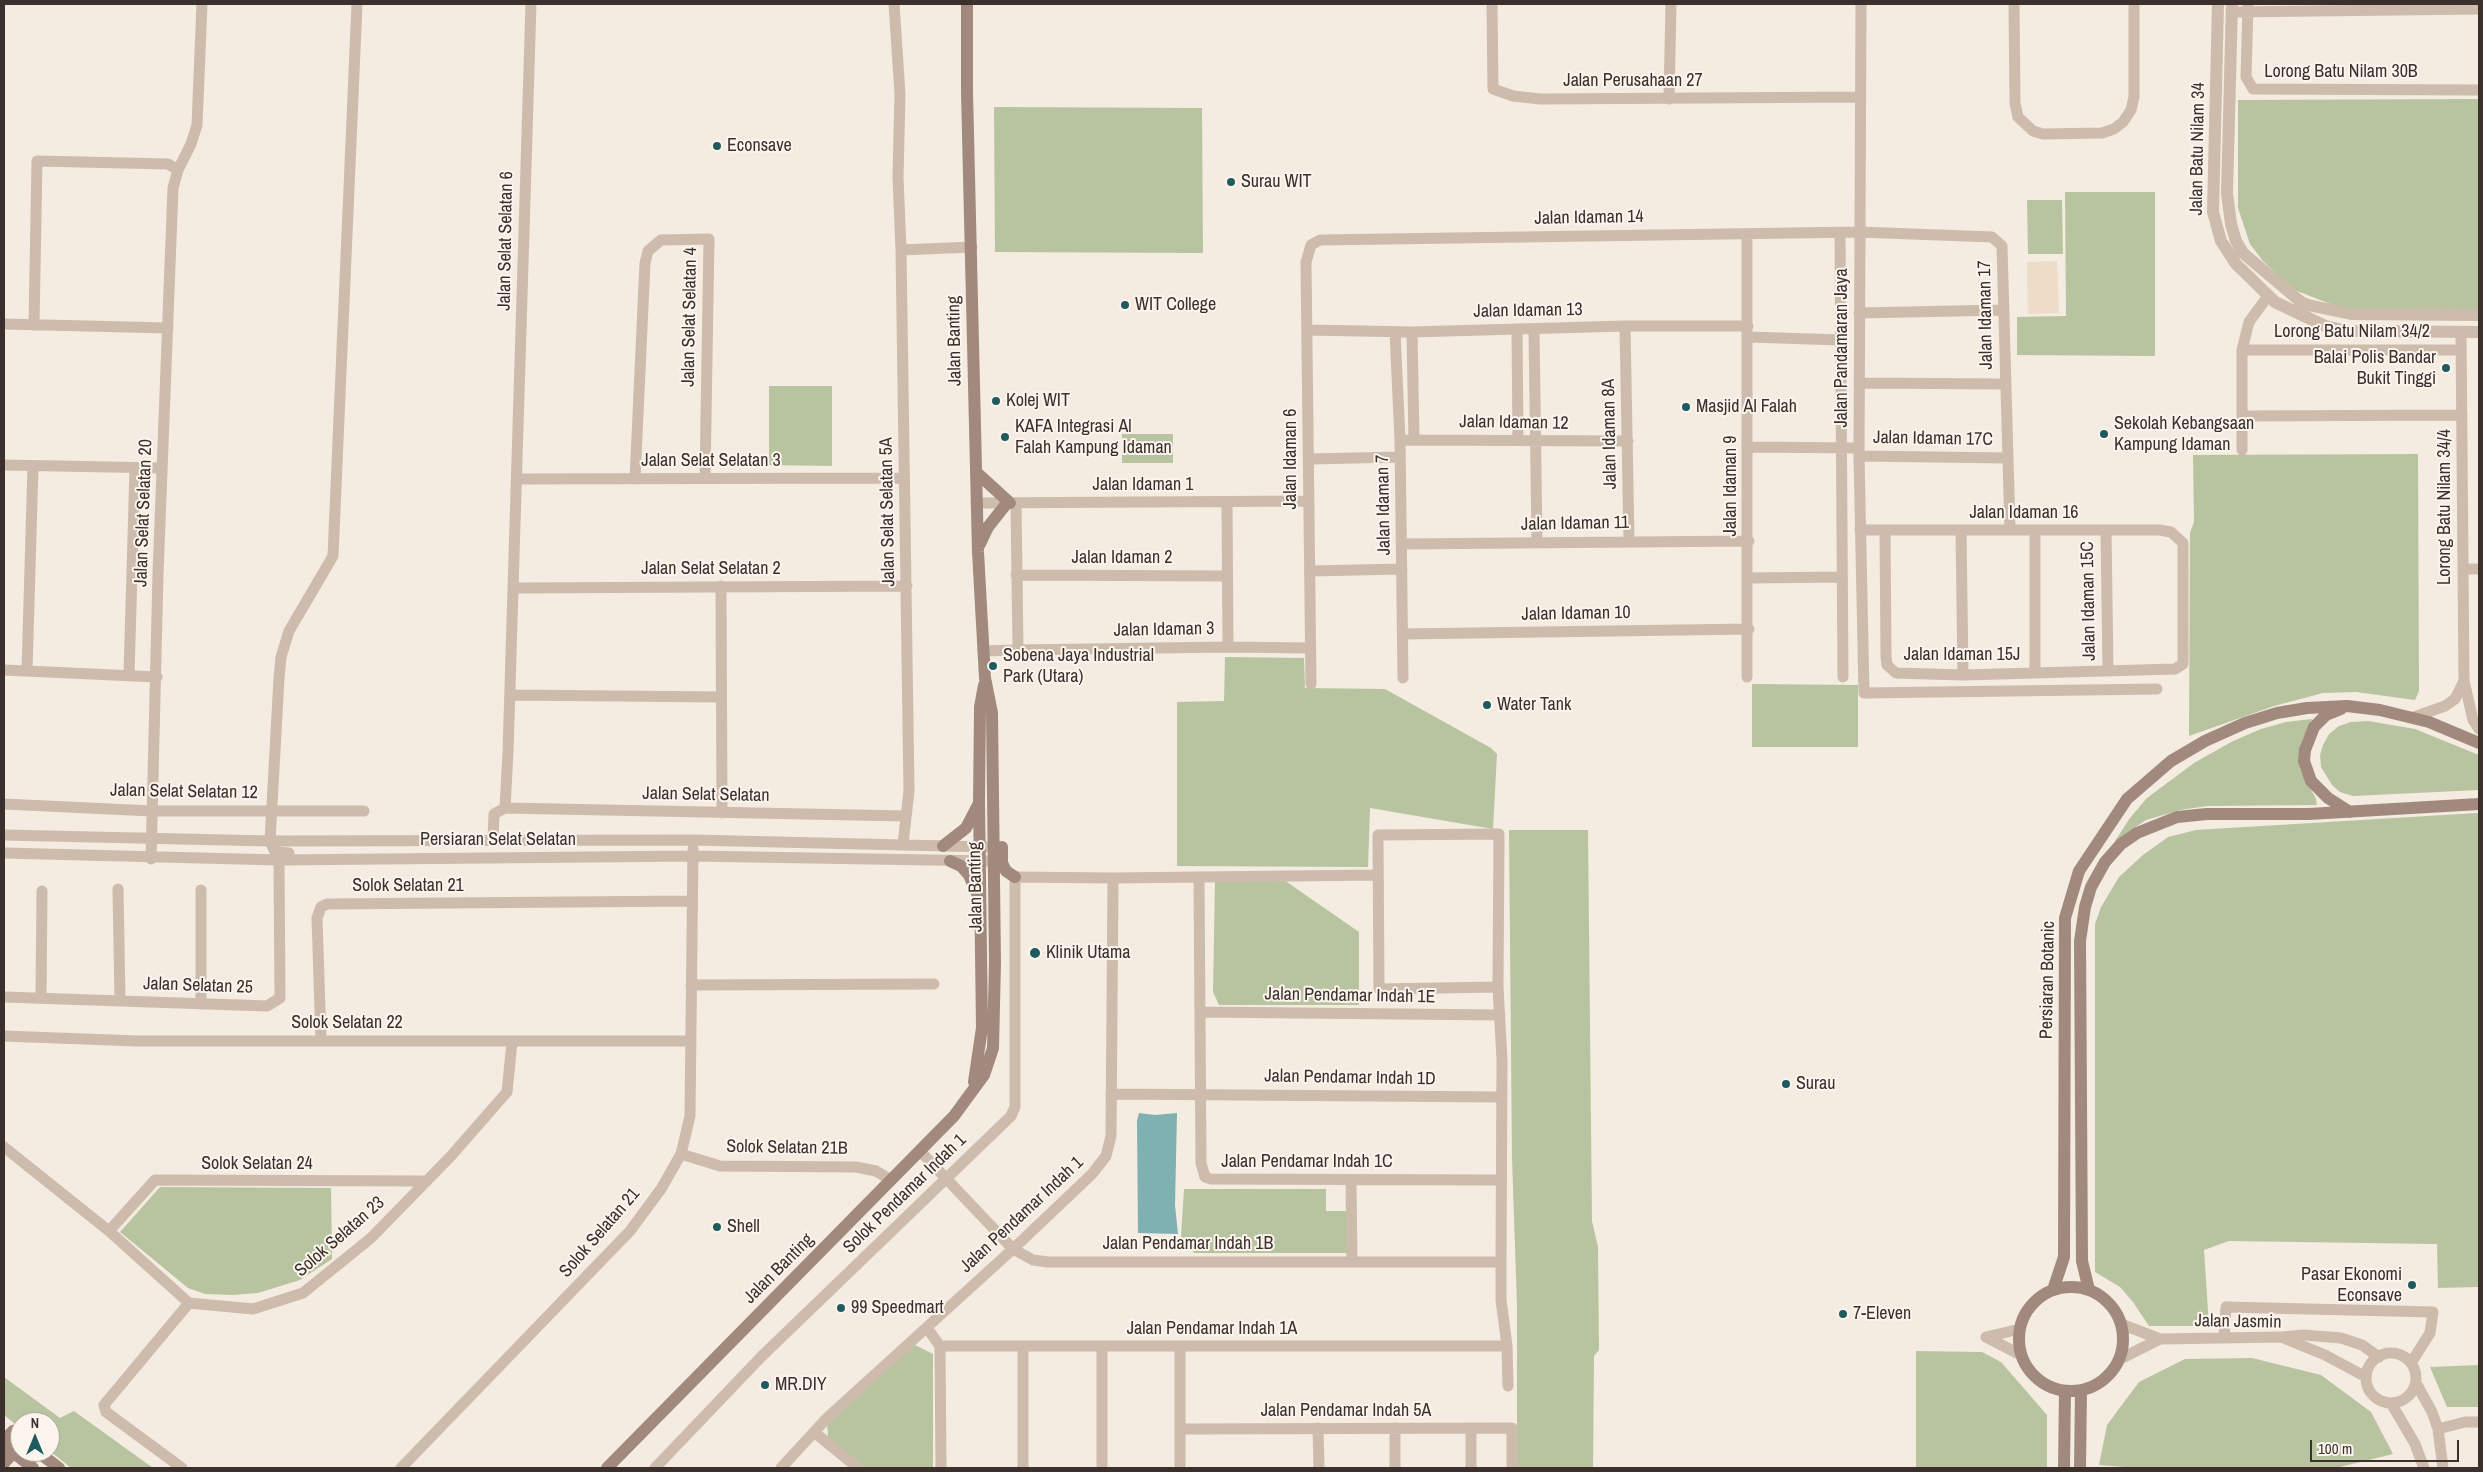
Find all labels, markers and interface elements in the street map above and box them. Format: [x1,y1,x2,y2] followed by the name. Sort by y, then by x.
[2264,61,2418,83] street label: Lorong Batu Nilam 30B
[1563,70,1703,92] street label: Jalan Perusahaan 27
[2186,82,2210,216] street label: Jalan Batu Nilam 34
[727,135,792,157] place label: Econsave
[711,140,723,152] marker: Econsave
[494,171,518,311] street label: Jalan Selat Selatan 6
[1241,171,1312,193] place label: Surau WIT
[1225,176,1237,188] marker: Surau WIT
[1534,206,1644,230] street label: Jalan Idaman 14
[678,247,702,387] street label: Jalan Selat Selatan 4
[1974,260,1998,370] street label: Jalan Idaman 17
[1831,268,1853,428] street label: Jalan Pandamaran Jaya
[1135,294,1216,316] place label: WIT College
[943,296,967,386] street label: Jalan Banting
[1119,299,1131,311] marker: WIT College
[1473,299,1583,323] street label: Jalan Idaman 13
[2274,321,2430,343] street label: Lorong Batu Nilam 34/2
[2314,347,2436,389] place label: Balai Polis Bandar Bukit Tinggi
[2440,362,2452,374] marker: Balai Polis Bandar Bukit Tinggi
[1598,378,1622,490] street label: Jalan Idaman 8A
[1006,390,1070,412] place label: Kolej WIT
[990,395,1002,407] marker: Kolej WIT
[1696,396,1797,418] place label: Masjid Al Falah
[1680,401,1692,413] marker: Masjid Al Falah
[1280,409,1302,509] street label: Jalan Idaman 6
[1459,411,1569,435] street label: Jalan Idaman 12
[2114,413,2254,456] place label: Sekolah Kebangsaan Kampung Idaman
[1015,416,1172,458] place label: KAFA Integrasi Al Falah Kampung Idaman
[1873,427,1993,451] street label: Jalan Idaman 17C
[2098,428,2110,440] marker: Sekolah Kebangsaan Kampung Idaman
[2434,429,2456,585] street label: Lorong Batu Nilam 34/4
[999,431,1011,443] marker: KAFA Integrasi Al Falah Kampung Idaman
[1720,436,1742,536] street label: Jalan Idaman 9
[876,437,900,587] street label: Jalan Selat Selatan 5A
[131,439,157,587] street label: Jalan Selat Selatan 20
[641,450,781,472] street label: Jalan Selat Selatan 3
[1372,454,1396,556] street label: Jalan Idaman 7
[1093,474,1193,496] street label: Jalan Idaman 1
[1969,502,2079,524] street label: Jalan Idaman 16
[1521,512,1629,536] street label: Jalan Idaman 11
[2077,541,2101,661] street label: Jalan Idaman 15C
[1072,547,1172,569] street label: Jalan Idaman 2
[641,558,781,580] street label: Jalan Selat Selatan 2
[1521,602,1631,626] street label: Jalan Idaman 10
[1113,618,1215,642] street label: Jalan Idaman 3
[1904,644,2020,666] street label: Jalan Idaman 15J
[1003,645,1154,688] place label: Sobena Jaya Industrial Park (Utara)
[987,660,999,672] marker: Sobena Jaya Industrial Park (Utara)
[1497,694,1571,716] place label: Water Tank
[1481,699,1493,711] marker: Water Tank
[110,780,258,804] street label: Jalan Selat Selatan 12
[642,783,770,807] street label: Jalan Selat Selatan
[420,829,576,851] street label: Persiaran Selat Selatan
[964,842,988,932] street label: Jalan Banting
[352,875,464,897] street label: Solok Selatan 21
[2036,921,2060,1039] street label: Persiaran Botanic
[1046,942,1130,964] place label: Klinik Utama
[1028,946,1042,960] marker: Klinik Utama
[143,973,253,999] street label: Jalan Selatan 25
[1264,984,1436,1008] street label: Jalan Pendamar Indah 1E
[291,1012,403,1034] street label: Solok Selatan 22
[1264,1066,1436,1090] street label: Jalan Pendamar Indah 1D
[1796,1073,1835,1095] place label: Surau
[1780,1078,1792,1090] marker: Surau
[839,1130,971,1258] street label: Solok Pendamar Indah 1
[726,1136,848,1160] street label: Solok Selatan 21B
[1221,1151,1393,1173] street label: Jalan Pendamar Indah 1C
[956,1152,1088,1278] street label: Jalan Pendamar Indah 1
[201,1153,313,1175] street label: Solok Selatan 24
[555,1184,645,1282] street label: Solok Selatan 21
[291,1192,389,1282] street label: Solok Selatan 23
[727,1216,760,1238] place label: Shell
[711,1221,723,1233] marker: Shell
[739,1229,819,1309] street label: Jalan Banting
[1103,1233,1273,1255] street label: Jalan Pendamar Indah 1B
[2301,1264,2402,1306] place label: Pasar Ekonomi Econsave
[2406,1279,2418,1291] marker: Pasar Ekonomi Econsave
[851,1297,944,1319] place label: 99 Speedmart
[835,1302,847,1314] marker: 99 Speedmart
[1853,1303,1911,1325] place label: 7-Eleven
[1837,1308,1849,1320] marker: 7-Eleven
[2194,1310,2282,1334] street label: Jalan Jasmin
[1127,1318,1297,1340] street label: Jalan Pendamar Indah 1A
[775,1374,827,1396] place label: MR.DIY
[759,1379,771,1391] marker: MR.DIY
[1261,1400,1431,1422] street label: Jalan Pendamar Indah 5A
[10,1412,60,1462] north arrow
[31,1414,39,1432] text: N
[2313,1430,2462,1462] scale bar
[2318,1438,2352,1459] text: 100 m

